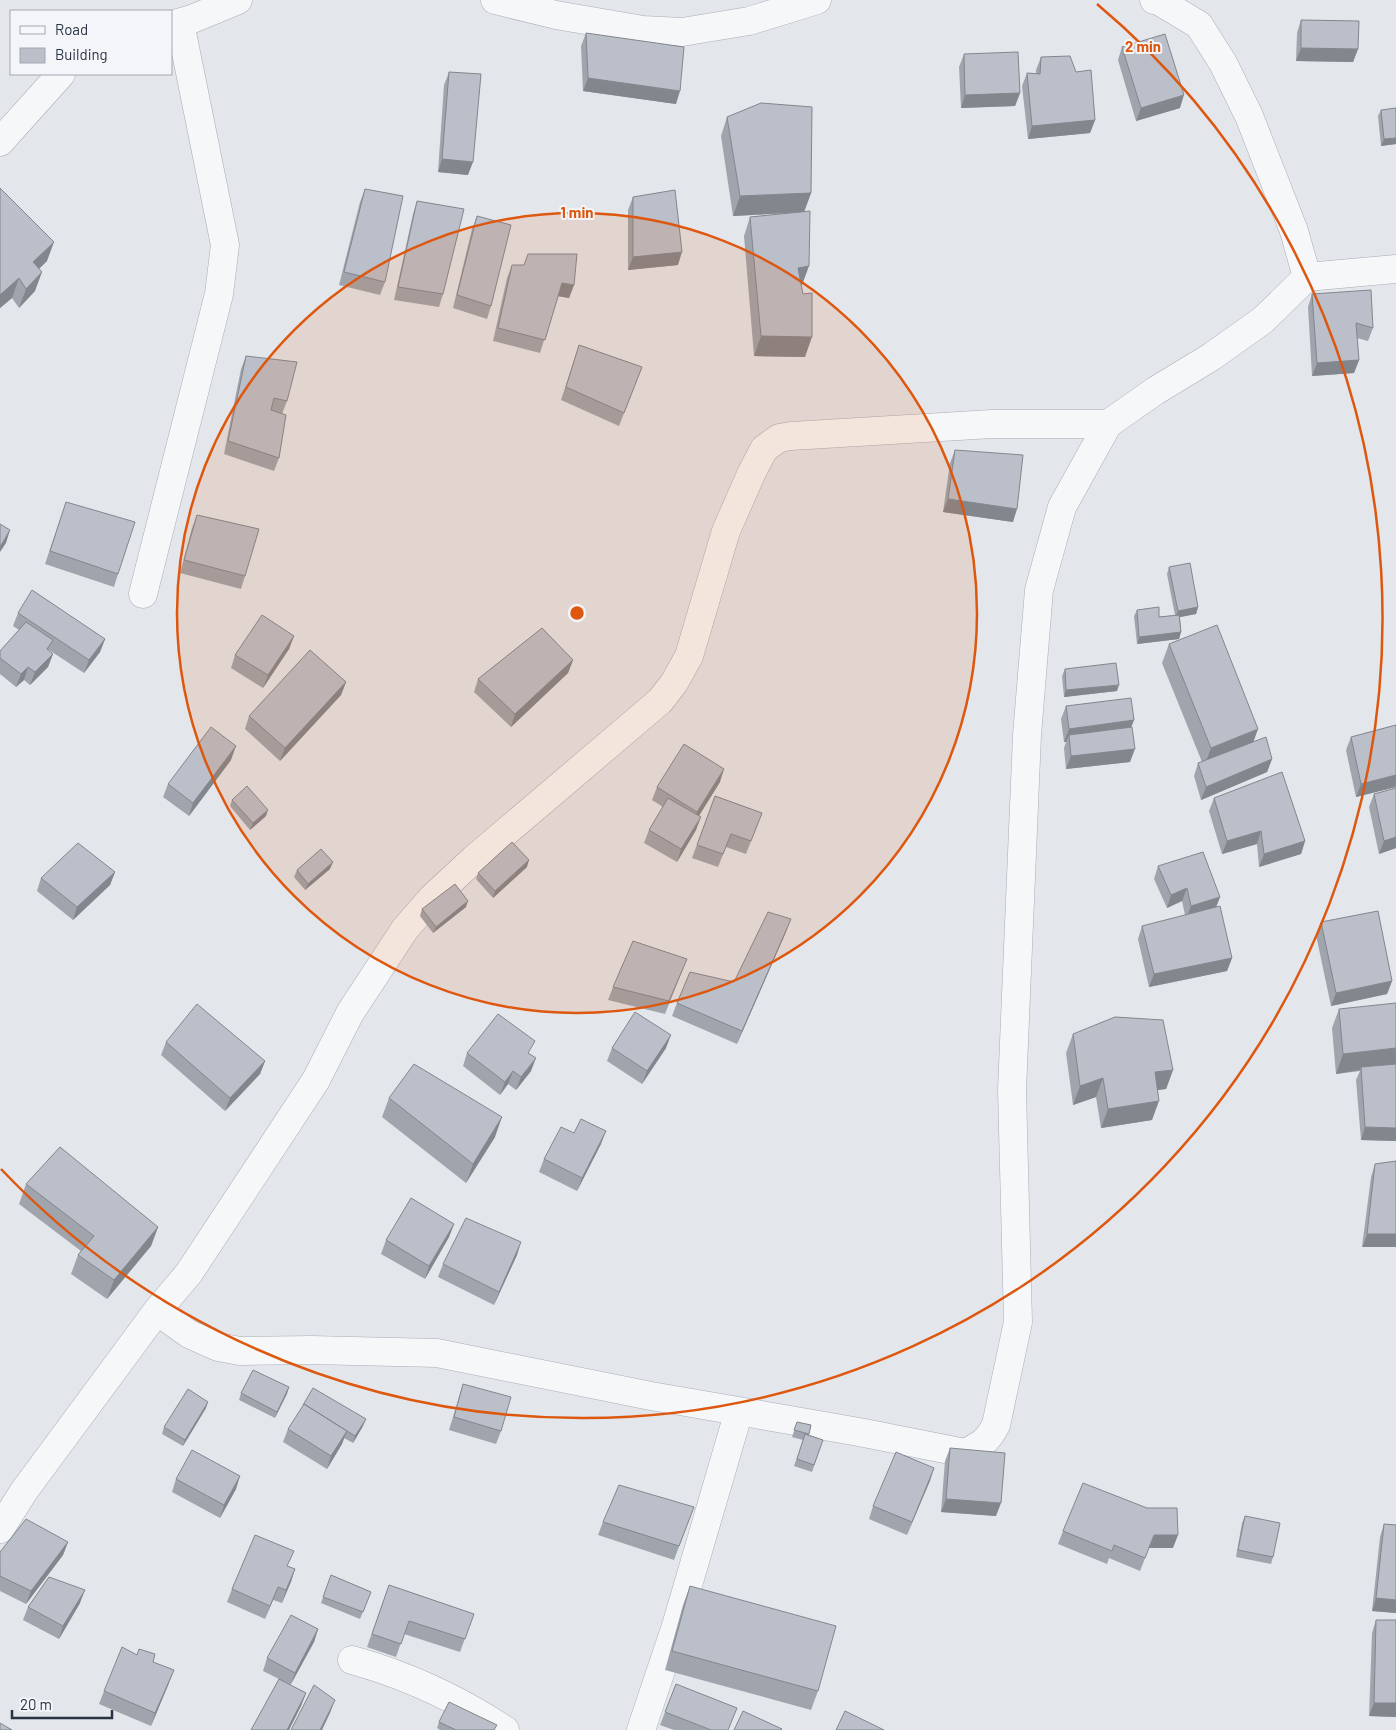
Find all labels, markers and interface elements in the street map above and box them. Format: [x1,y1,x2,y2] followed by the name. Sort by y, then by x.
[10,10,172,75] legend
[55,20,88,38] text: Road
[1125,37,1161,55] text: 2 min
[55,45,108,63] text: Building
[561,203,593,221] text: 1 min
[568,604,586,622] centre of rings
[12,1688,112,1720] scale bar
[20,1695,52,1713] text: 20 m

